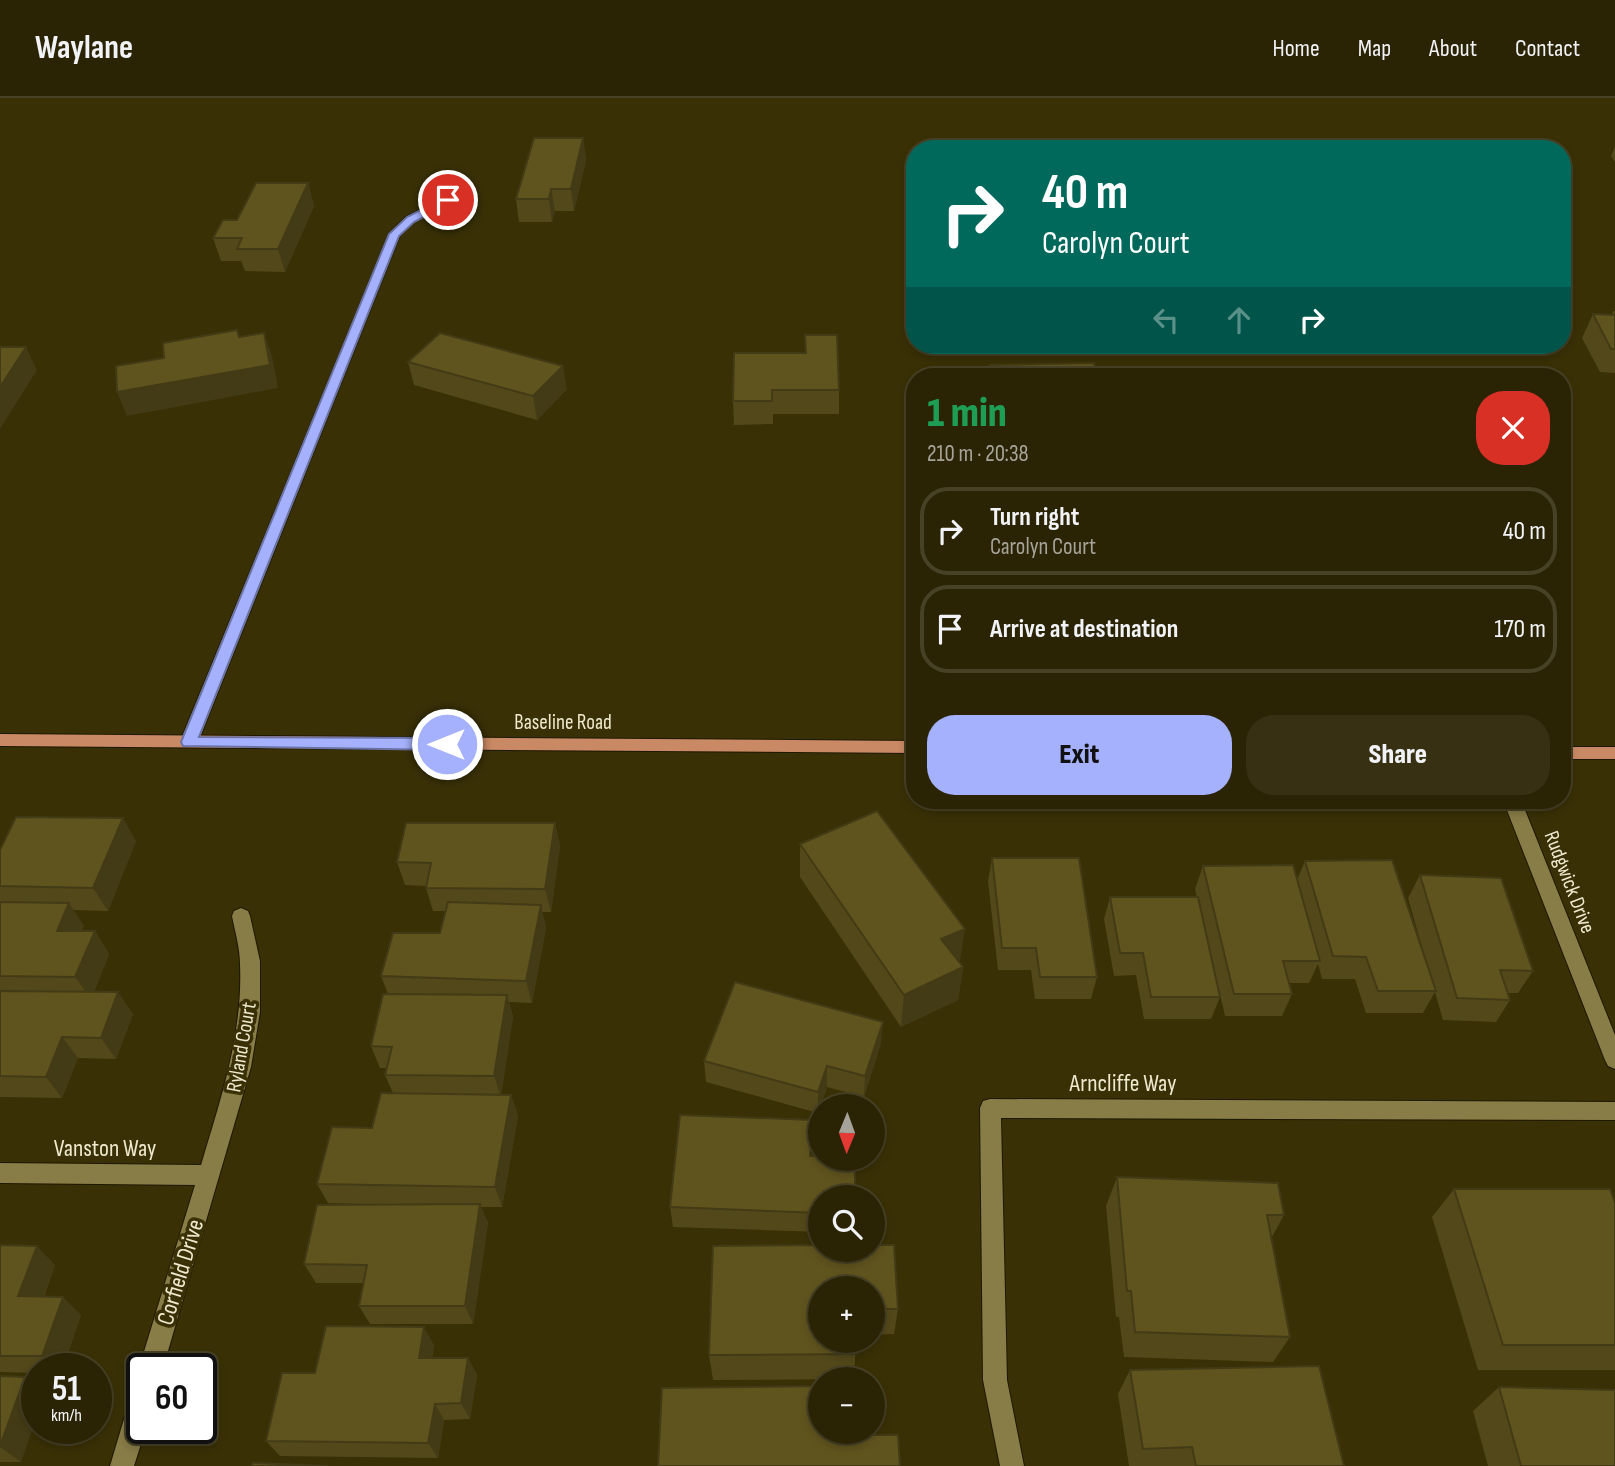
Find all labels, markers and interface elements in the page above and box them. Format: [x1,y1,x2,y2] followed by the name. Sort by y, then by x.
[35,28,133,68] text: Waylane
[1272,34,1320,63] text: Home
[1358,34,1391,63] text: Map
[1429,34,1477,63] text: About
[1515,34,1580,63] text: Contact
[1042,164,1128,223] text: 40 m
[927,168,1018,259] icon: right
[418,170,478,230] pin
[429,181,467,219] icon: arrive
[1042,224,1190,263] text: Carolyn Court
[1147,301,1185,339] icon: left
[1220,301,1258,339] icon: ahead
[1293,301,1331,339] icon: right
[927,388,1007,439] text: 1 min
[1476,391,1550,465] button: close
[927,440,1029,468] text: 210 m · 20:38
[990,502,1079,533] text: Turn right
[931,512,969,550] icon: right
[1503,516,1546,547] text: 40 m
[990,533,1096,561] text: Carolyn Court
[931,610,969,648] icon: arrive
[990,614,1178,645] text: Arrive at destination
[1494,614,1546,645] text: 170 m
[410,707,484,781] position arrow
[514,710,612,735] street label: Baseline Road
[927,715,1232,795] button: Exit
[1246,715,1550,795] button: Share
[1539,827,1600,937] street label: Rudgwick Drive
[221,1000,262,1094] street label: Ryland Court
[1069,1069,1176,1098] street label: Arncliffe Way
[808,1094,886,1171] north arrow
[808,1094,885,1444] map controls
[54,1134,156,1163] street label: Vanston Way
[808,1185,885,1262] button: search
[151,1216,210,1328] street label: Corfield Drive
[808,1276,885,1353] button: +
[126,1353,217,1444] speed limit sign: 60
[808,1367,885,1444] button: −
[52,1368,81,1411] text: 51
[51,1405,82,1426] text: km/h

